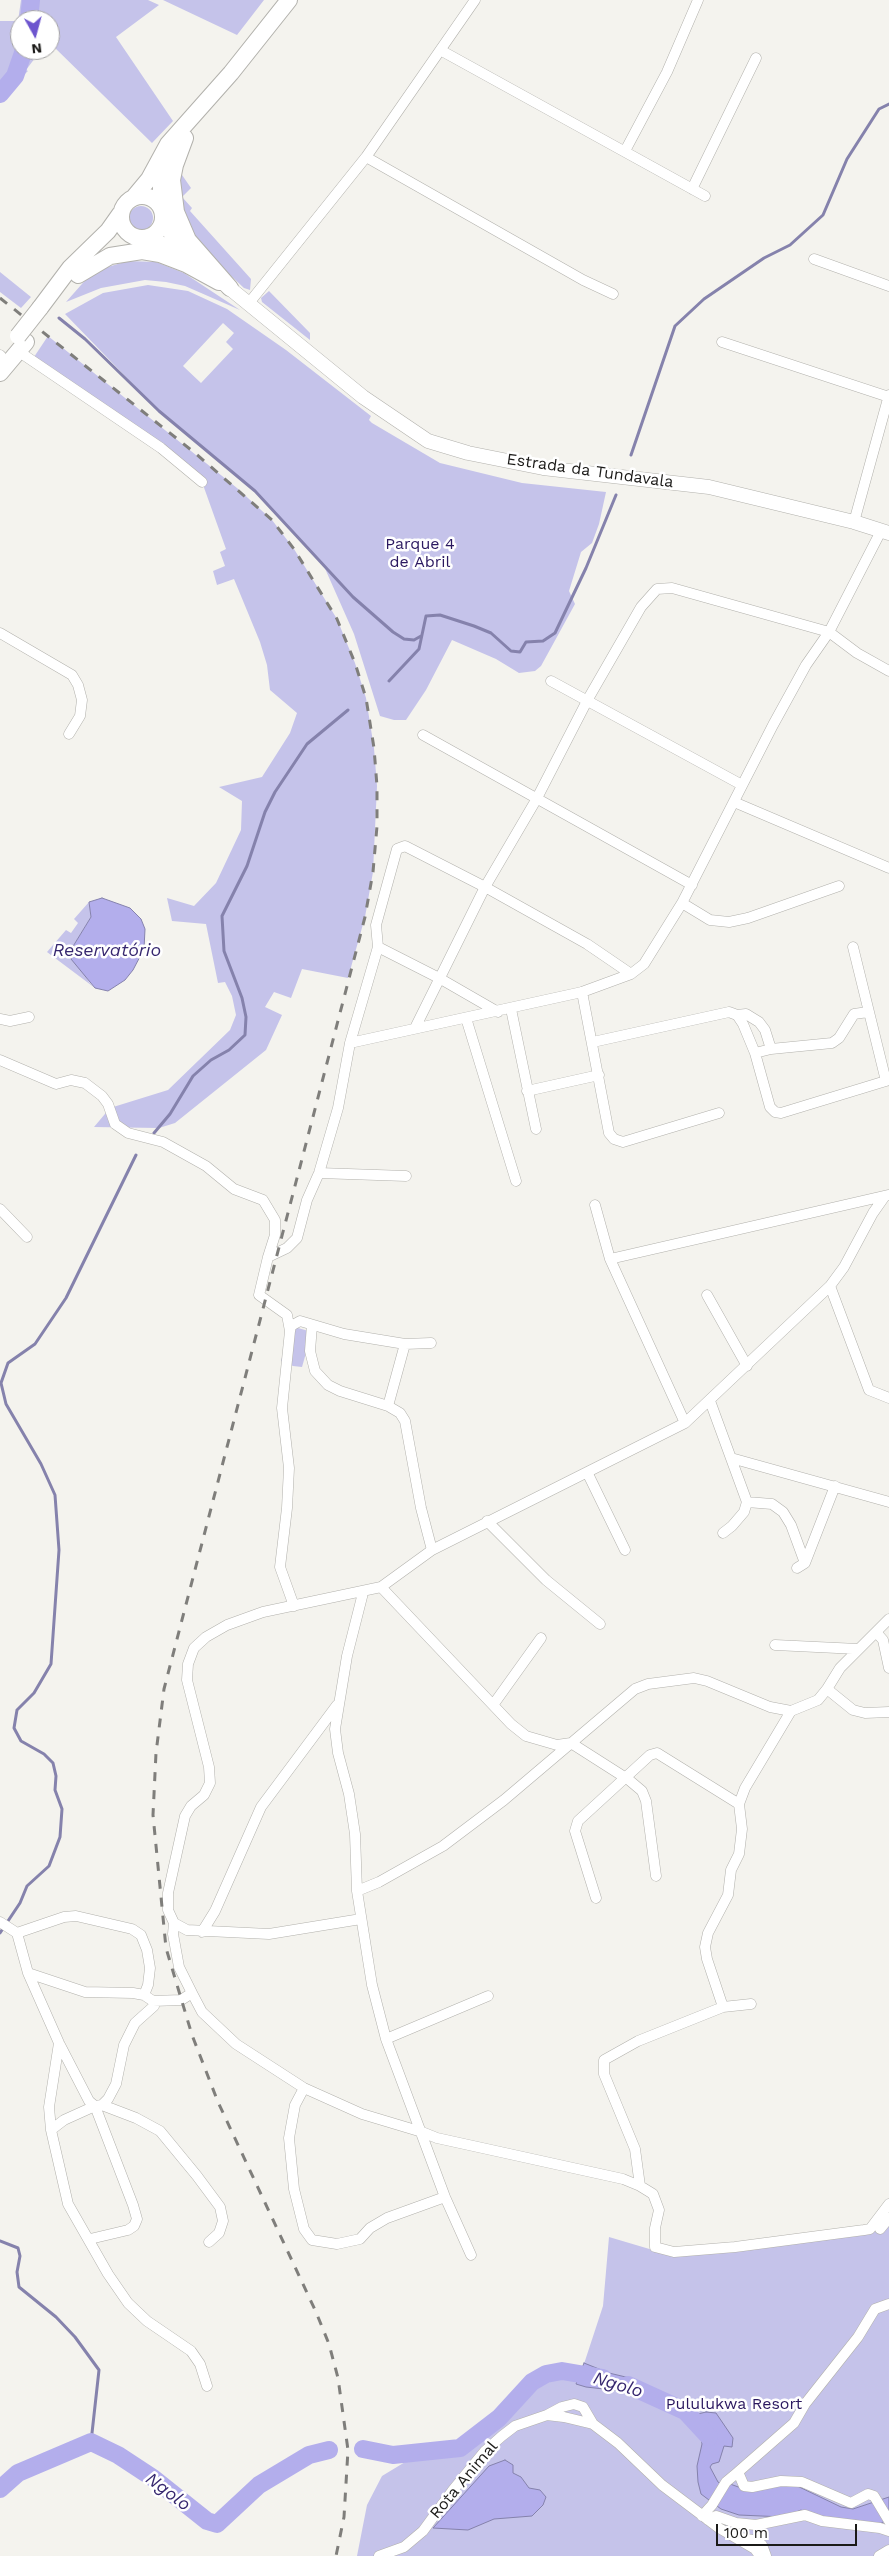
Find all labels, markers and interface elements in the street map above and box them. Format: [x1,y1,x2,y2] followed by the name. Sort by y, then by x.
[10,10,60,60] north arrow
[31,40,43,57] text: N
[505,450,675,492] street label: Estrada da Tundavala
[385,534,455,572] park label: Parque 4 de Abril
[53,940,161,962] water label: Reservatório
[591,2367,645,2403] water label: Ngolo
[666,2394,802,2414] park label: Pululukwa Resort
[426,2437,502,2523] street label: Rota Animal
[141,2468,195,2516] water label: Ngolo
[719,2514,860,2546] scale bar
[724,2524,768,2542] text: 100 m

